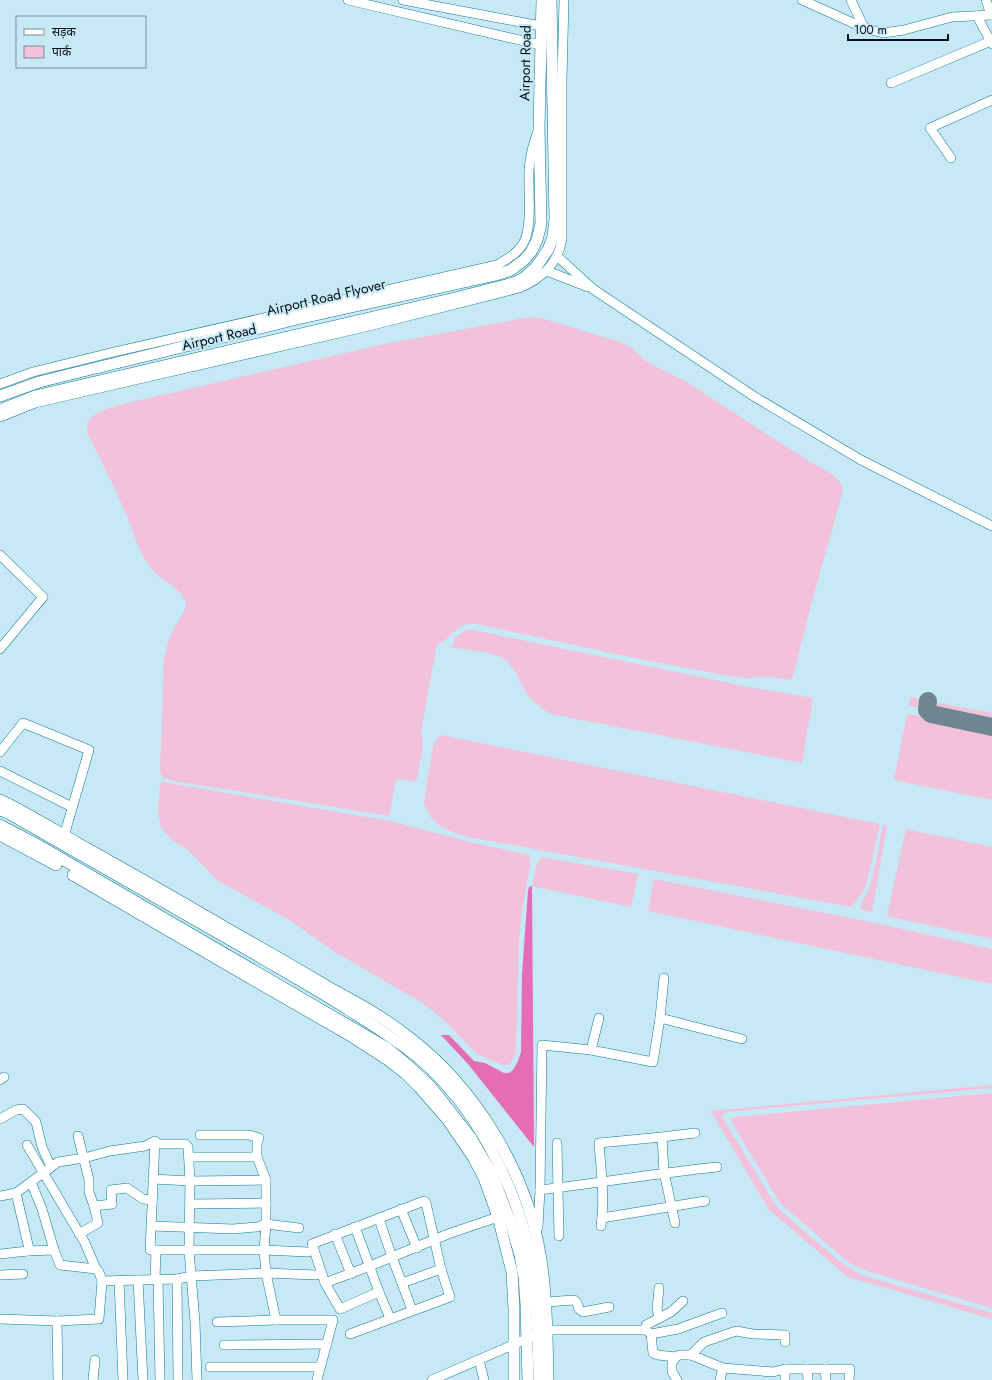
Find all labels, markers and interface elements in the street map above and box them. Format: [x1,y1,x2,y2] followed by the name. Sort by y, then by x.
[16,16,146,68] legend
[848,16,948,42] scale bar
[854,21,887,39] text: 100 m
[52,23,77,41] text: सड़क
[514,25,536,101] street label: Airport Road
[52,43,72,61] text: पार्क
[264,274,388,320] street label: Airport Road Flyover
[180,319,258,355] street label: Airport Road

